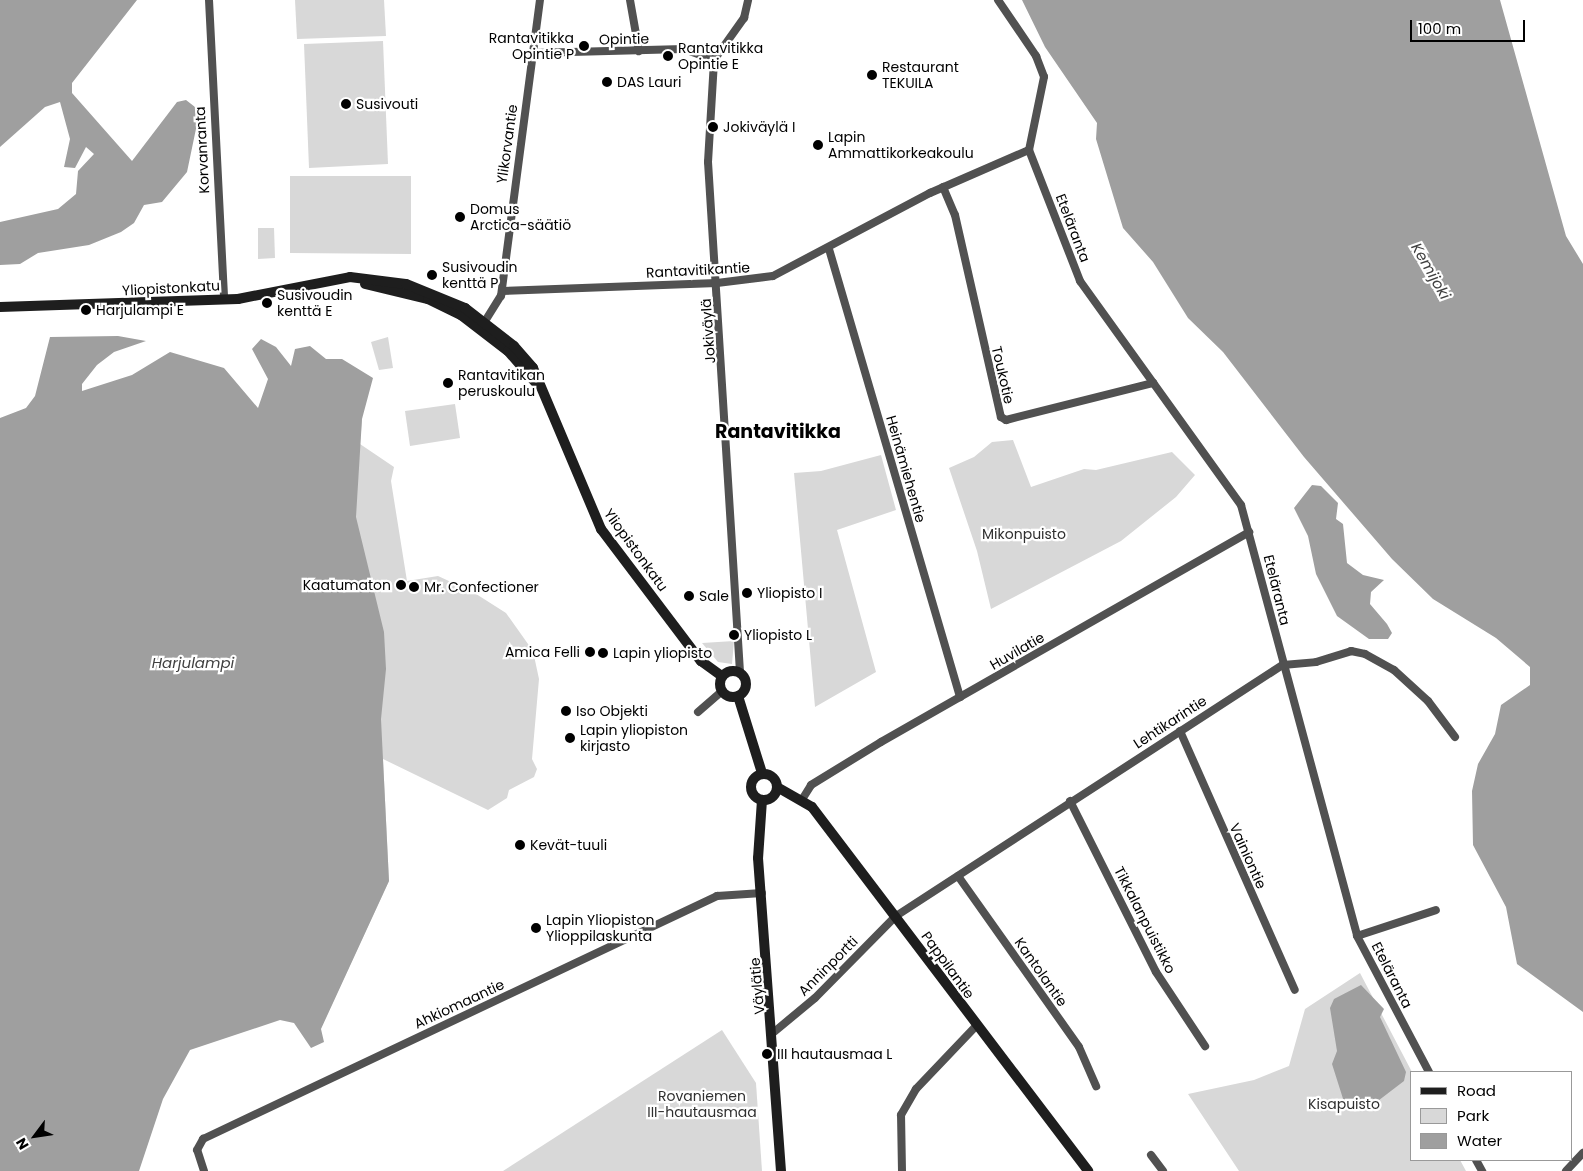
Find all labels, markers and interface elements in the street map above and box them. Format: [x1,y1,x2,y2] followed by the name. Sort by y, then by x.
[1413,10,1528,42] scale bar
[1418,18,1461,39] text: 100 m
[489,30,574,62] place label: Rantavitikka Opintie P
[599,30,649,48] street label: Opintie
[578,40,590,52] marker: Rantavitikka Opintie P
[678,40,763,72] place label: Rantavitikka Opintie E
[662,50,674,62] marker: Rantavitikka Opintie E
[882,59,959,92] place label: Restaurant TEKUILA
[866,69,878,81] marker: Restaurant TEKUILA
[617,74,681,90] place label: DAS Lauri
[601,76,613,88] marker: DAS Lauri
[356,96,418,112] place label: Susivouti
[340,98,352,110] marker: Susivouti
[493,103,521,185] street label: Ylikorvantie
[191,106,213,194] street label: Korvanranta
[723,119,795,135] place label: Jokiväylä I
[707,121,719,133] marker: Jokiväylä I
[828,129,974,162] place label: Lapin Ammattikorkeakoulu
[812,139,824,151] marker: Lapin Ammattikorkeakoulu
[1052,191,1094,265] street label: Eteläranta
[470,201,571,233] place label: Domus Arctica-säätiö
[454,211,466,223] marker: Domus Arctica-säätiö
[1408,240,1454,302] water label: Kemijoki
[442,259,518,292] place label: Susivoudin kenttä P
[646,259,750,281] street label: Rantavitikantie
[426,269,438,281] marker: Susivoudin kenttä P
[122,277,220,299] street label: Yliopistonkatu
[277,287,353,320] place label: Susivoudin kenttä E
[261,297,273,309] marker: Susivoudin kenttä E
[697,298,719,364] street label: Jokiväylä
[96,302,184,318] place label: Harjulampi E
[80,304,92,316] marker: Harjulampi E
[988,344,1018,406] street label: Toukotie
[458,367,545,400] place label: Rantavitikan peruskoulu
[442,377,454,389] marker: Rantavitikan peruskoulu
[883,414,929,524] street label: Heinämiehentie
[715,421,841,443] district label: Rantavitikka
[600,505,672,595] street label: Yliopistonkatu
[982,526,1066,542] park label: Mikonpuisto
[1260,553,1294,627] street label: Eteläranta
[303,577,391,593] place label: Kaatumaton
[395,579,407,591] marker: Kaatumaton
[424,579,539,595] place label: Mr. Confectioner
[408,581,420,593] marker: Mr. Confectioner
[757,585,822,601] place label: Yliopisto I
[741,587,753,599] marker: Yliopisto I
[699,588,729,604] place label: Sale
[683,590,695,602] marker: Sale
[744,627,812,643] place label: Yliopisto L
[728,629,740,641] marker: Yliopisto L
[987,629,1047,673] street label: Huvilatie
[505,644,580,660] place label: Amica Felli
[613,645,712,661] place label: Lapin yliopisto
[584,646,596,658] marker: Amica Felli
[597,647,609,659] marker: Lapin yliopisto
[152,654,234,672] water label: Harjulampi
[1130,692,1210,752] street label: Lehtikarintie
[576,703,648,719] place label: Iso Objekti
[560,705,572,717] marker: Iso Objekti
[580,722,688,754] place label: Lapin yliopiston kirjasto
[564,732,576,744] marker: Lapin yliopiston kirjasto
[1226,821,1270,891] street label: Vainiontie
[530,837,607,853] place label: Kevät-tuuli
[514,839,526,851] marker: Kevät-tuuli
[1111,864,1179,976] street label: Tikkalanpuistikko
[546,912,654,944] place label: Lapin Yliopiston Ylioppilaskunta
[530,922,542,934] marker: Lapin Yliopiston Ylioppilaskunta
[918,928,978,1002] street label: Pappilantie
[795,933,861,999] street label: Anninportti
[1011,934,1071,1010] street label: Kantolantie
[1368,939,1416,1011] street label: Eteläranta
[746,957,768,1015] street label: Väylätie
[411,976,507,1032] street label: Ahkiomaantie
[777,1046,892,1062] place label: III hautausmaa L
[761,1048,773,1060] marker: III hautausmaa L
[1410,1071,1573,1161] legend
[1457,1080,1496,1101] text: Road
[647,1088,757,1120] park label: Rovaniemen III-hautausmaa
[1308,1096,1380,1112] park label: Kisapuisto
[1457,1105,1489,1126] text: Park
[10,1111,60,1161] north arrow
[1457,1130,1502,1151] text: Water
[11,1134,33,1153] text: N

